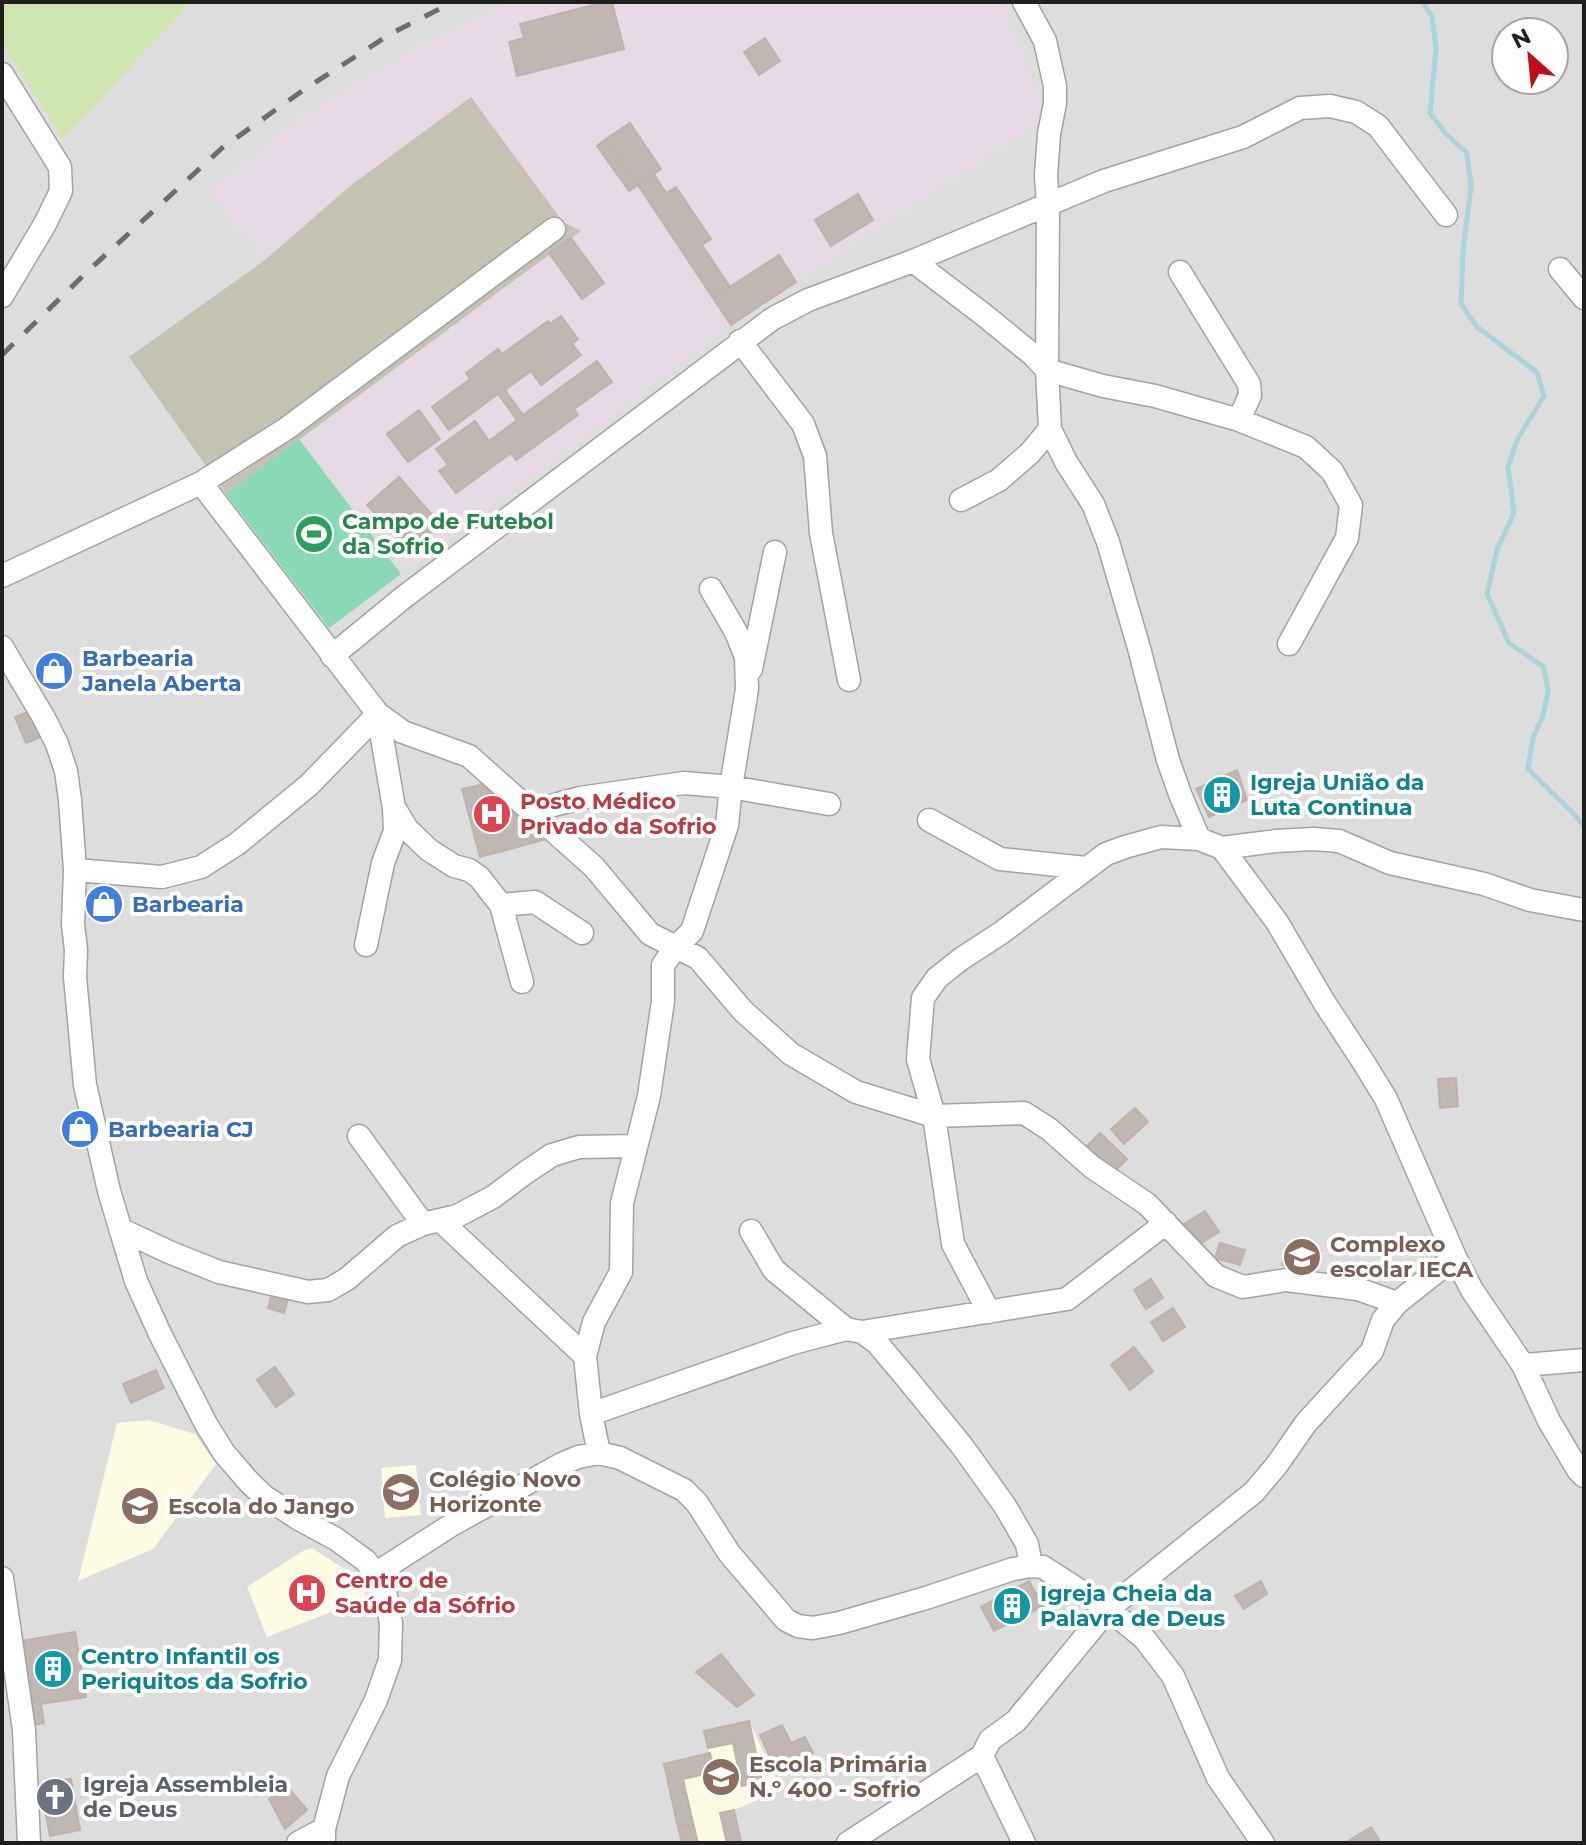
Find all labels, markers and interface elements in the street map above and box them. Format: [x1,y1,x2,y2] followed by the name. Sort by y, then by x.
[1490,16,1570,96] north arrow
[1507,23,1535,55] text: N
[342,508,554,560] place label: Campo de Futebol da Sofrio
[293,513,335,555] sports icon: Campo de Futebol da Sofrio
[81,645,242,697] place label: Barbearia Janela Aberta
[33,650,75,692] shop icon: Barbearia Janela Aberta
[1250,769,1424,821] place label: Igreja União da Luta Continua
[1201,774,1243,816] building icon: Igreja União da Luta Continua
[520,788,717,840] place label: Posto Médico Privado da Sofrio
[471,793,513,835] hospital icon: Posto Médico Privado da Sofrio
[83,883,125,925] shop icon: Barbearia
[132,891,244,918] place label: Barbearia
[59,1108,101,1150] shop icon: Barbearia CJ
[108,1116,254,1143] place label: Barbearia CJ
[1330,1231,1474,1283] place label: Complexo escolar IECA
[1281,1236,1323,1278] school or university icon: Complexo escolar IECA
[429,1466,581,1518] place label: Colégio Novo Horizonte
[380,1471,422,1513] school or university icon: Colégio Novo Horizonte
[119,1485,161,1527] school or university icon: Escola do Jango
[168,1493,355,1520] place label: Escola do Jango
[335,1567,515,1619] place label: Centro de Saúde da Sófrio
[286,1572,328,1614] hospital icon: Centro de Saúde da Sófrio
[1040,1580,1225,1632] place label: Igreja Cheia da Palavra de Deus
[991,1585,1033,1627] building icon: Igreja Cheia da Palavra de Deus
[81,1643,308,1695] place label: Centro Infantil os Periquitos da Sofrio
[32,1648,74,1690] building icon: Centro Infantil os Periquitos da Sofrio
[749,1751,927,1803] place label: Escola Primária N.º 400 - Sofrio
[700,1756,742,1798] school or university icon: Escola Primária N.º 400 - Sofrio
[83,1771,288,1823] place label: Igreja Assembleia de Deus
[34,1776,76,1818] church icon: Igreja Assembleia de Deus

